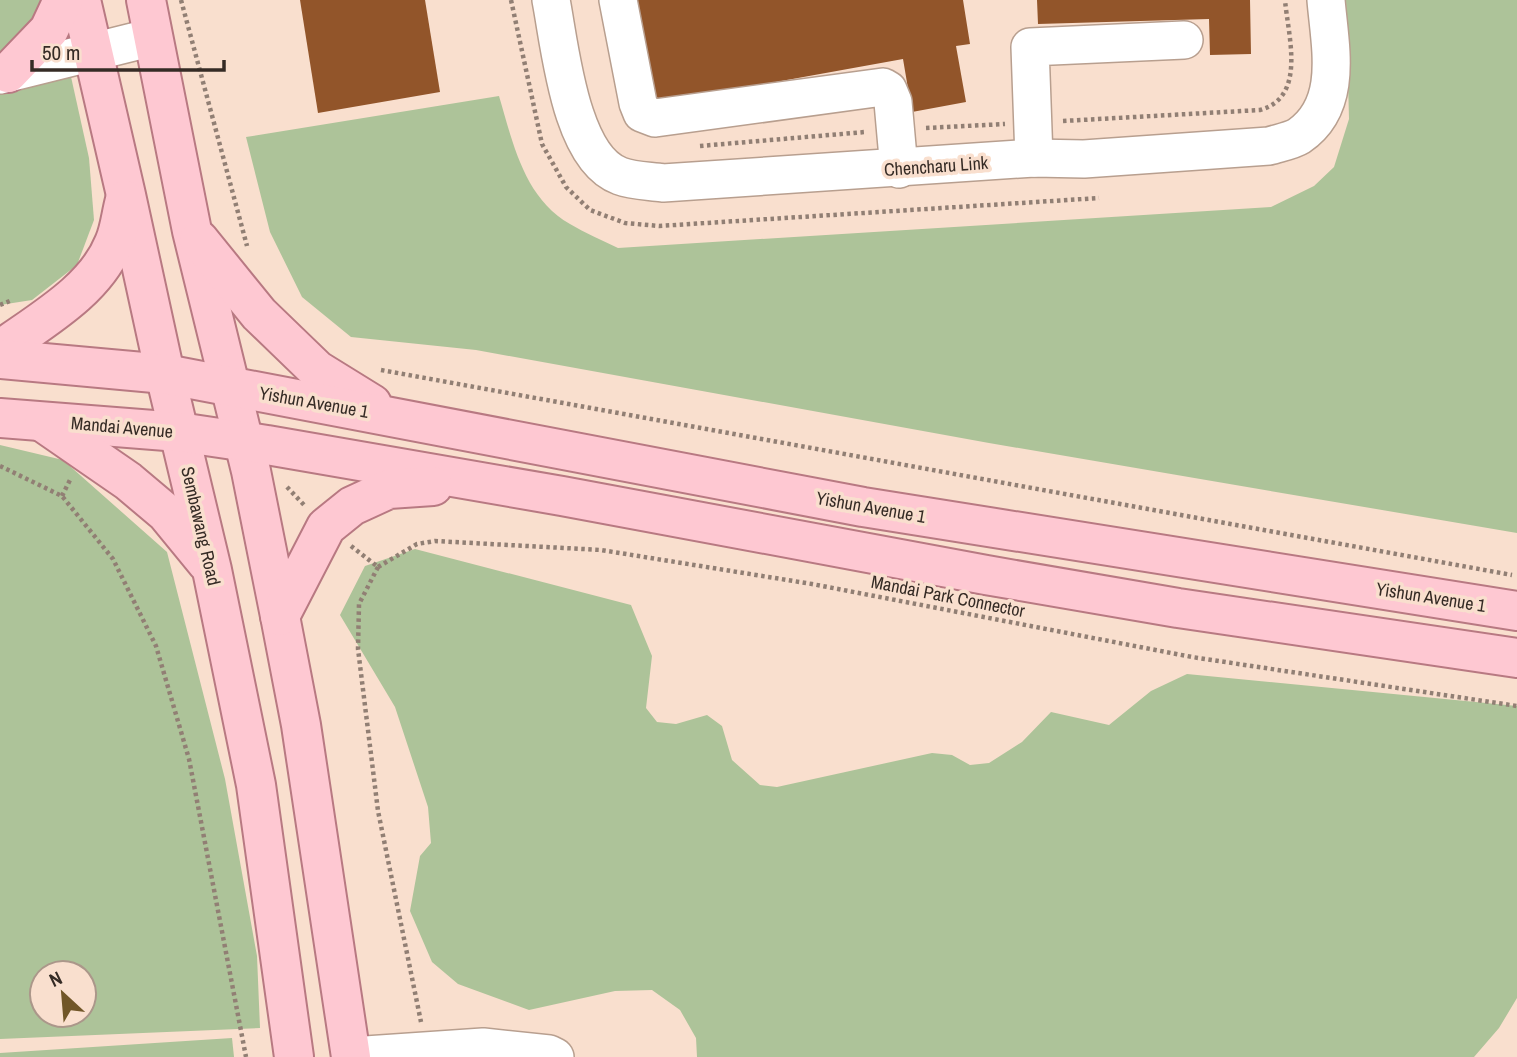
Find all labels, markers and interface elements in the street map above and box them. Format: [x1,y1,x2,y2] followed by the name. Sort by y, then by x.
[32,28,224,72] scale bar
[42,38,80,67] text: 50 m
[883,150,989,182] street label: Chencharu Link
[257,380,372,424] street label: Yishun Avenue 1
[70,410,174,444] street label: Mandai Avenue
[175,464,227,588] street label: Sembawang Road
[814,485,929,529] street label: Yishun Avenue 1
[869,569,1027,623] street label: Mandai Park Connector
[1374,576,1488,618] street label: Yishun Avenue 1
[28,959,98,1029] north arrow
[45,965,66,993] text: N

